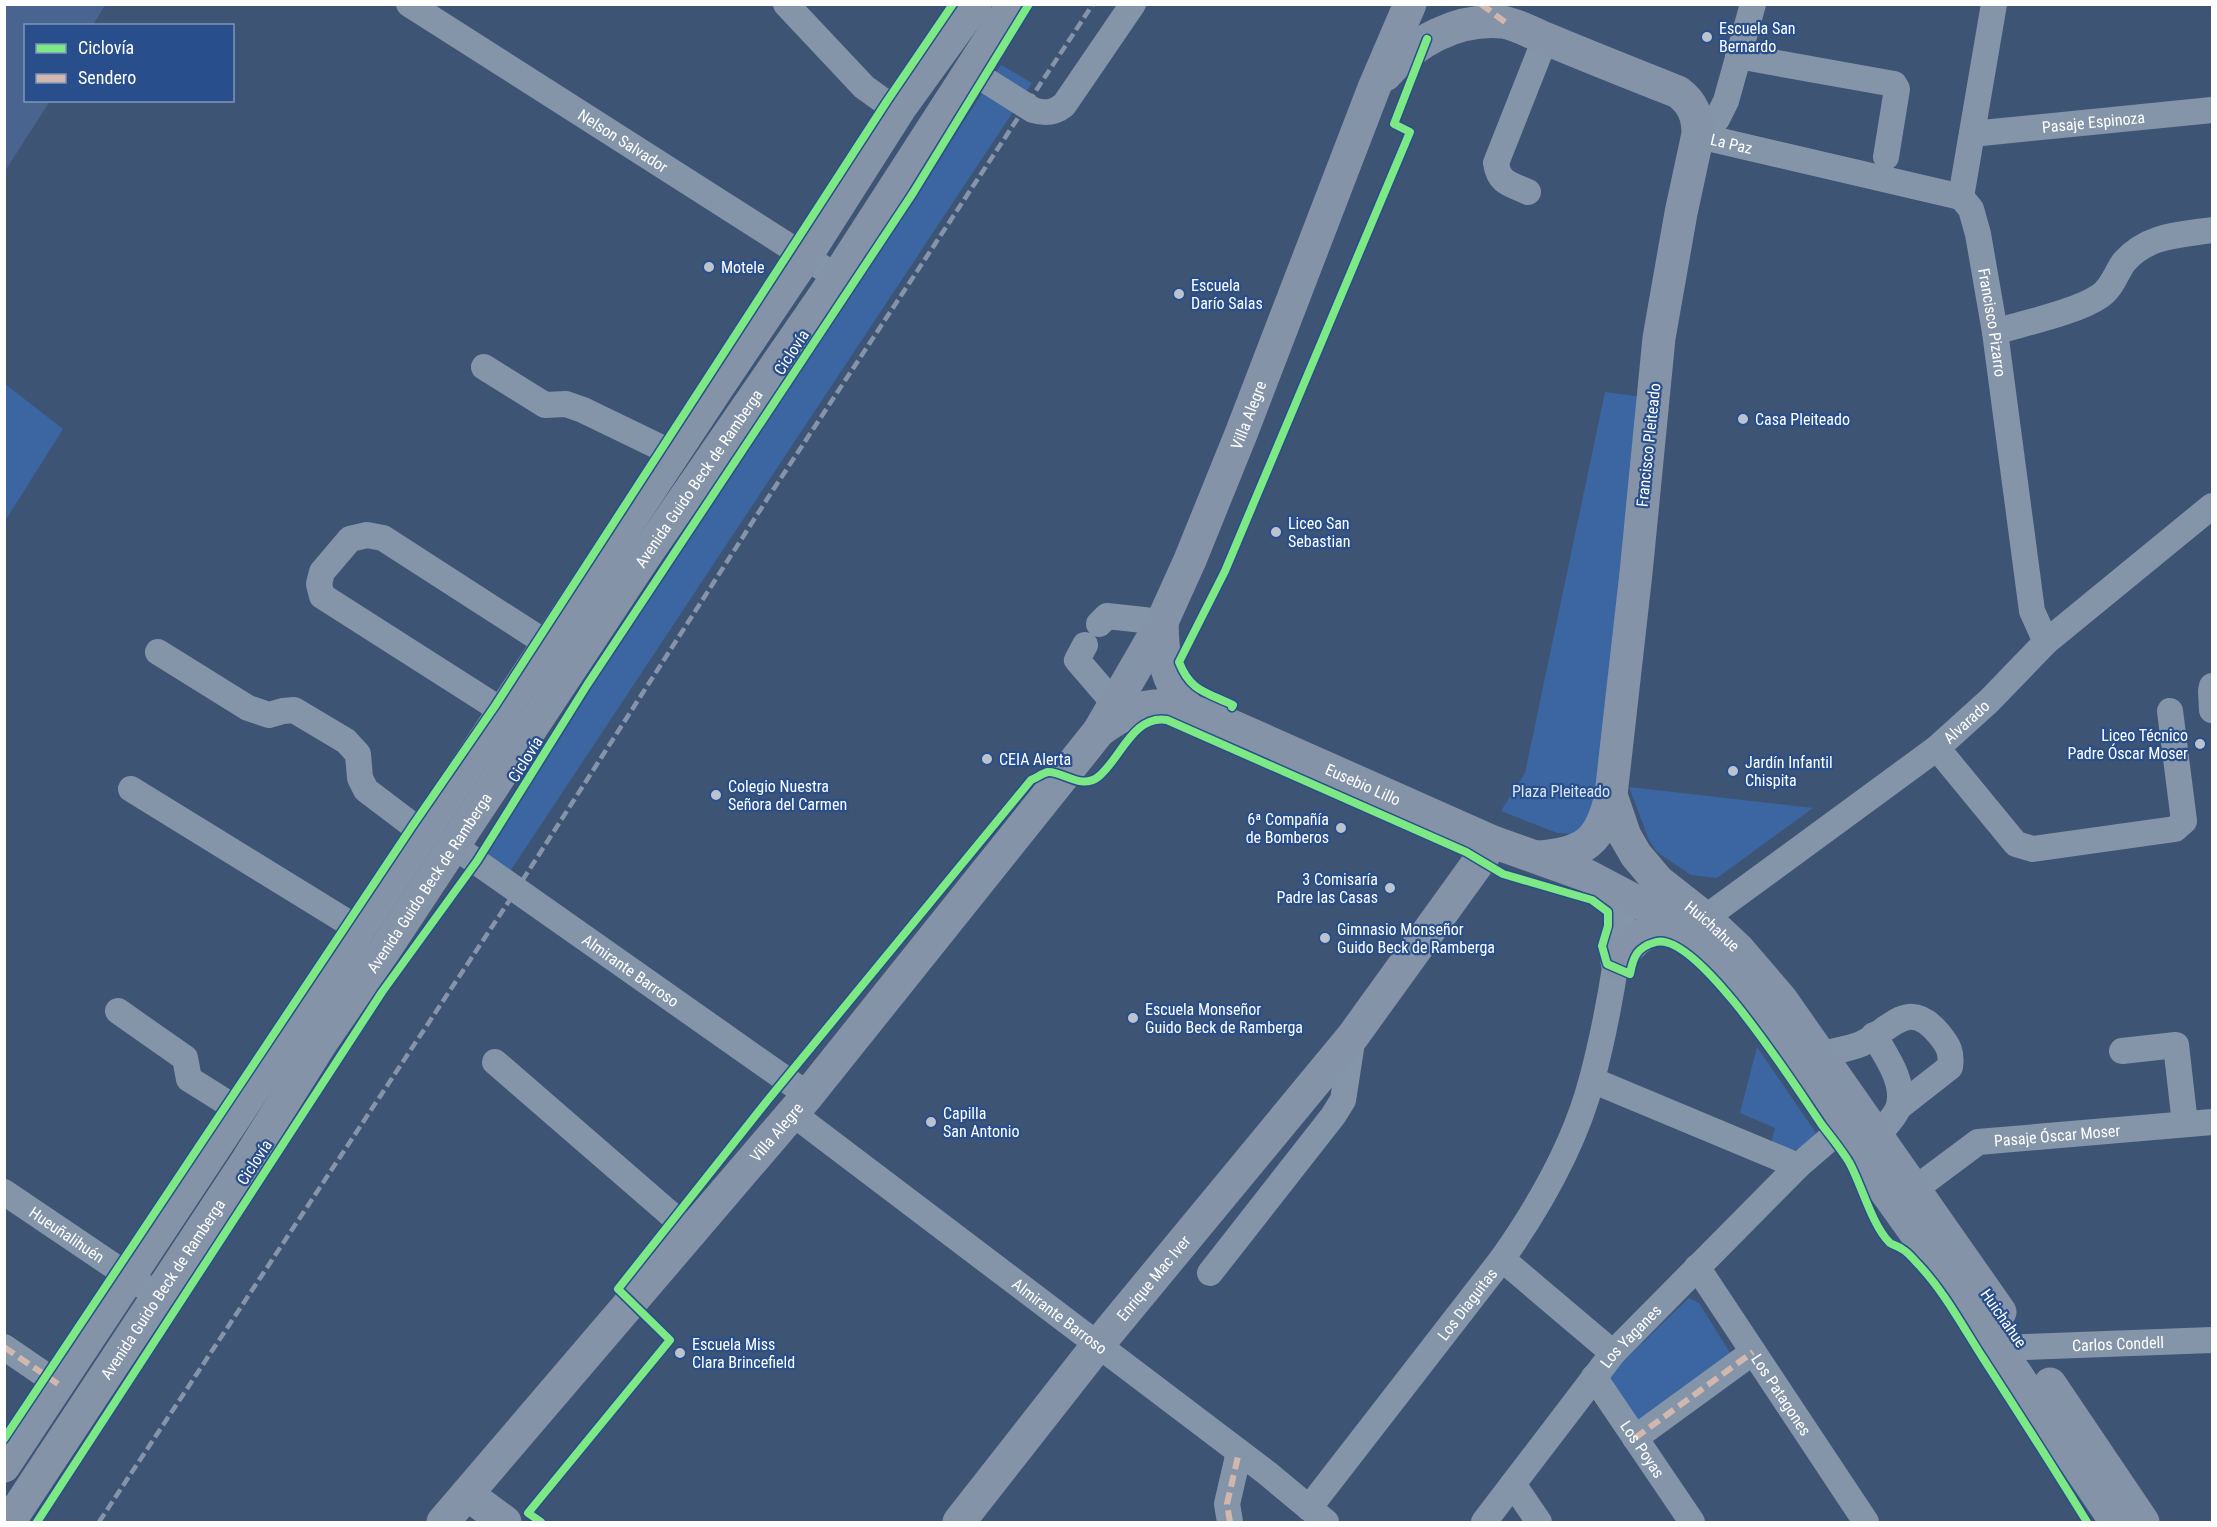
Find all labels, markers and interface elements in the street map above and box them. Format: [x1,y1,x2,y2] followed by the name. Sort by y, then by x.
[1719,19,1796,56] place label: Escuela San Bernardo
[24,24,234,102] legend
[1700,30,1714,44] marker: Escuela San Bernardo
[78,37,134,58] text: Ciclovía
[78,67,136,88] text: Sendero
[574,105,671,177] street label: Nelson Salvador
[2041,108,2146,137] street label: Pasaje Espinoza
[1709,130,1754,158] street label: La Paz
[721,258,765,277] place label: Motele
[702,260,716,274] marker: Motele
[1974,267,2010,378] street label: Francisco Pizarro
[1191,276,1263,313] place label: Escuela Darío Salas
[1172,287,1186,301] marker: Escuela Darío Salas
[770,326,813,378] street label: Ciclovía
[1227,378,1271,452] street label: Villa Alegre
[1633,382,1664,508] street label: Francisco Pleiteado
[631,386,767,571] street label: Avenida Guido Beck de Ramberga
[1755,410,1850,429] place label: Casa Pleiteado
[1736,412,1750,426] marker: Casa Pleiteado
[1288,514,1350,551] place label: Liceo San Sebastian
[1269,525,1283,539] marker: Liceo San Sebastian
[1940,696,1994,748] street label: Alvarado
[2067,726,2188,763] place label: Liceo Técnico Padre Óscar Moser
[504,733,547,786] street label: Ciclovía
[2193,737,2207,751] marker: Liceo Técnico Padre Óscar Moser
[999,750,1071,769] place label: CEIA Alerta
[980,752,994,766] marker: CEIA Alerta
[1745,753,1833,790] place label: Jardín Infantil Chispita
[1322,760,1404,810] street label: Eusebio Lillo
[1726,764,1740,778] marker: Jardín Infantil Chispita
[728,777,847,814] place label: Colegio Nuestra Señora del Carmen
[1512,782,1610,801] park label: Plaza Pleiteado
[709,788,723,802] marker: Colegio Nuestra Señora del Carmen
[363,789,496,977] street label: Avenida Guido Beck de Ramberga
[1246,810,1329,847] place label: 6ª Compañía de Bomberos
[1334,821,1348,835] marker: 6ª Compañía de Bomberos
[1276,870,1378,907] place label: 3 Comisaría Padre las Casas
[1383,881,1397,895] marker: 3 Comisaría Padre las Casas
[1681,897,1744,956] street label: Huichahue
[1337,920,1495,957] place label: Gimnasio Monseñor Guido Beck de Ramberga
[578,930,682,1011] street label: Almirante Barroso
[1318,931,1332,945] marker: Gimnasio Monseñor Guido Beck de Ramberga
[1145,1000,1303,1037] place label: Escuela Monseñor Guido Beck de Ramberga
[1126,1011,1140,1025] marker: Escuela Monseñor Guido Beck de Ramberga
[746,1099,807,1166] street label: Villa Alegre
[943,1104,1019,1141] place label: Capilla San Antonio
[924,1115,938,1129] marker: Capilla San Antonio
[1993,1121,2121,1151] street label: Pasaje Óscar Moser
[233,1136,276,1188] street label: Ciclovía
[97,1196,229,1383] street label: Avenida Guido Beck de Ramberga
[26,1203,108,1267] street label: Hueuñalihuén
[1113,1232,1195,1325] street label: Enrique Mac Iver
[1434,1265,1501,1344] street label: Los Diaguitas
[1008,1274,1111,1358] street label: Almirante Barroso
[1977,1285,2031,1351] street label: Huichahue
[1596,1301,1665,1372] street label: Los Yaganes
[2072,1333,2164,1355] street label: Carlos Condell
[692,1335,795,1372] place label: Escuela Miss Clara Brincefield
[673,1346,687,1360] marker: Escuela Miss Clara Brincefield
[1747,1350,1815,1439] street label: Los Patagones
[1616,1417,1668,1482] street label: Los Poyas

